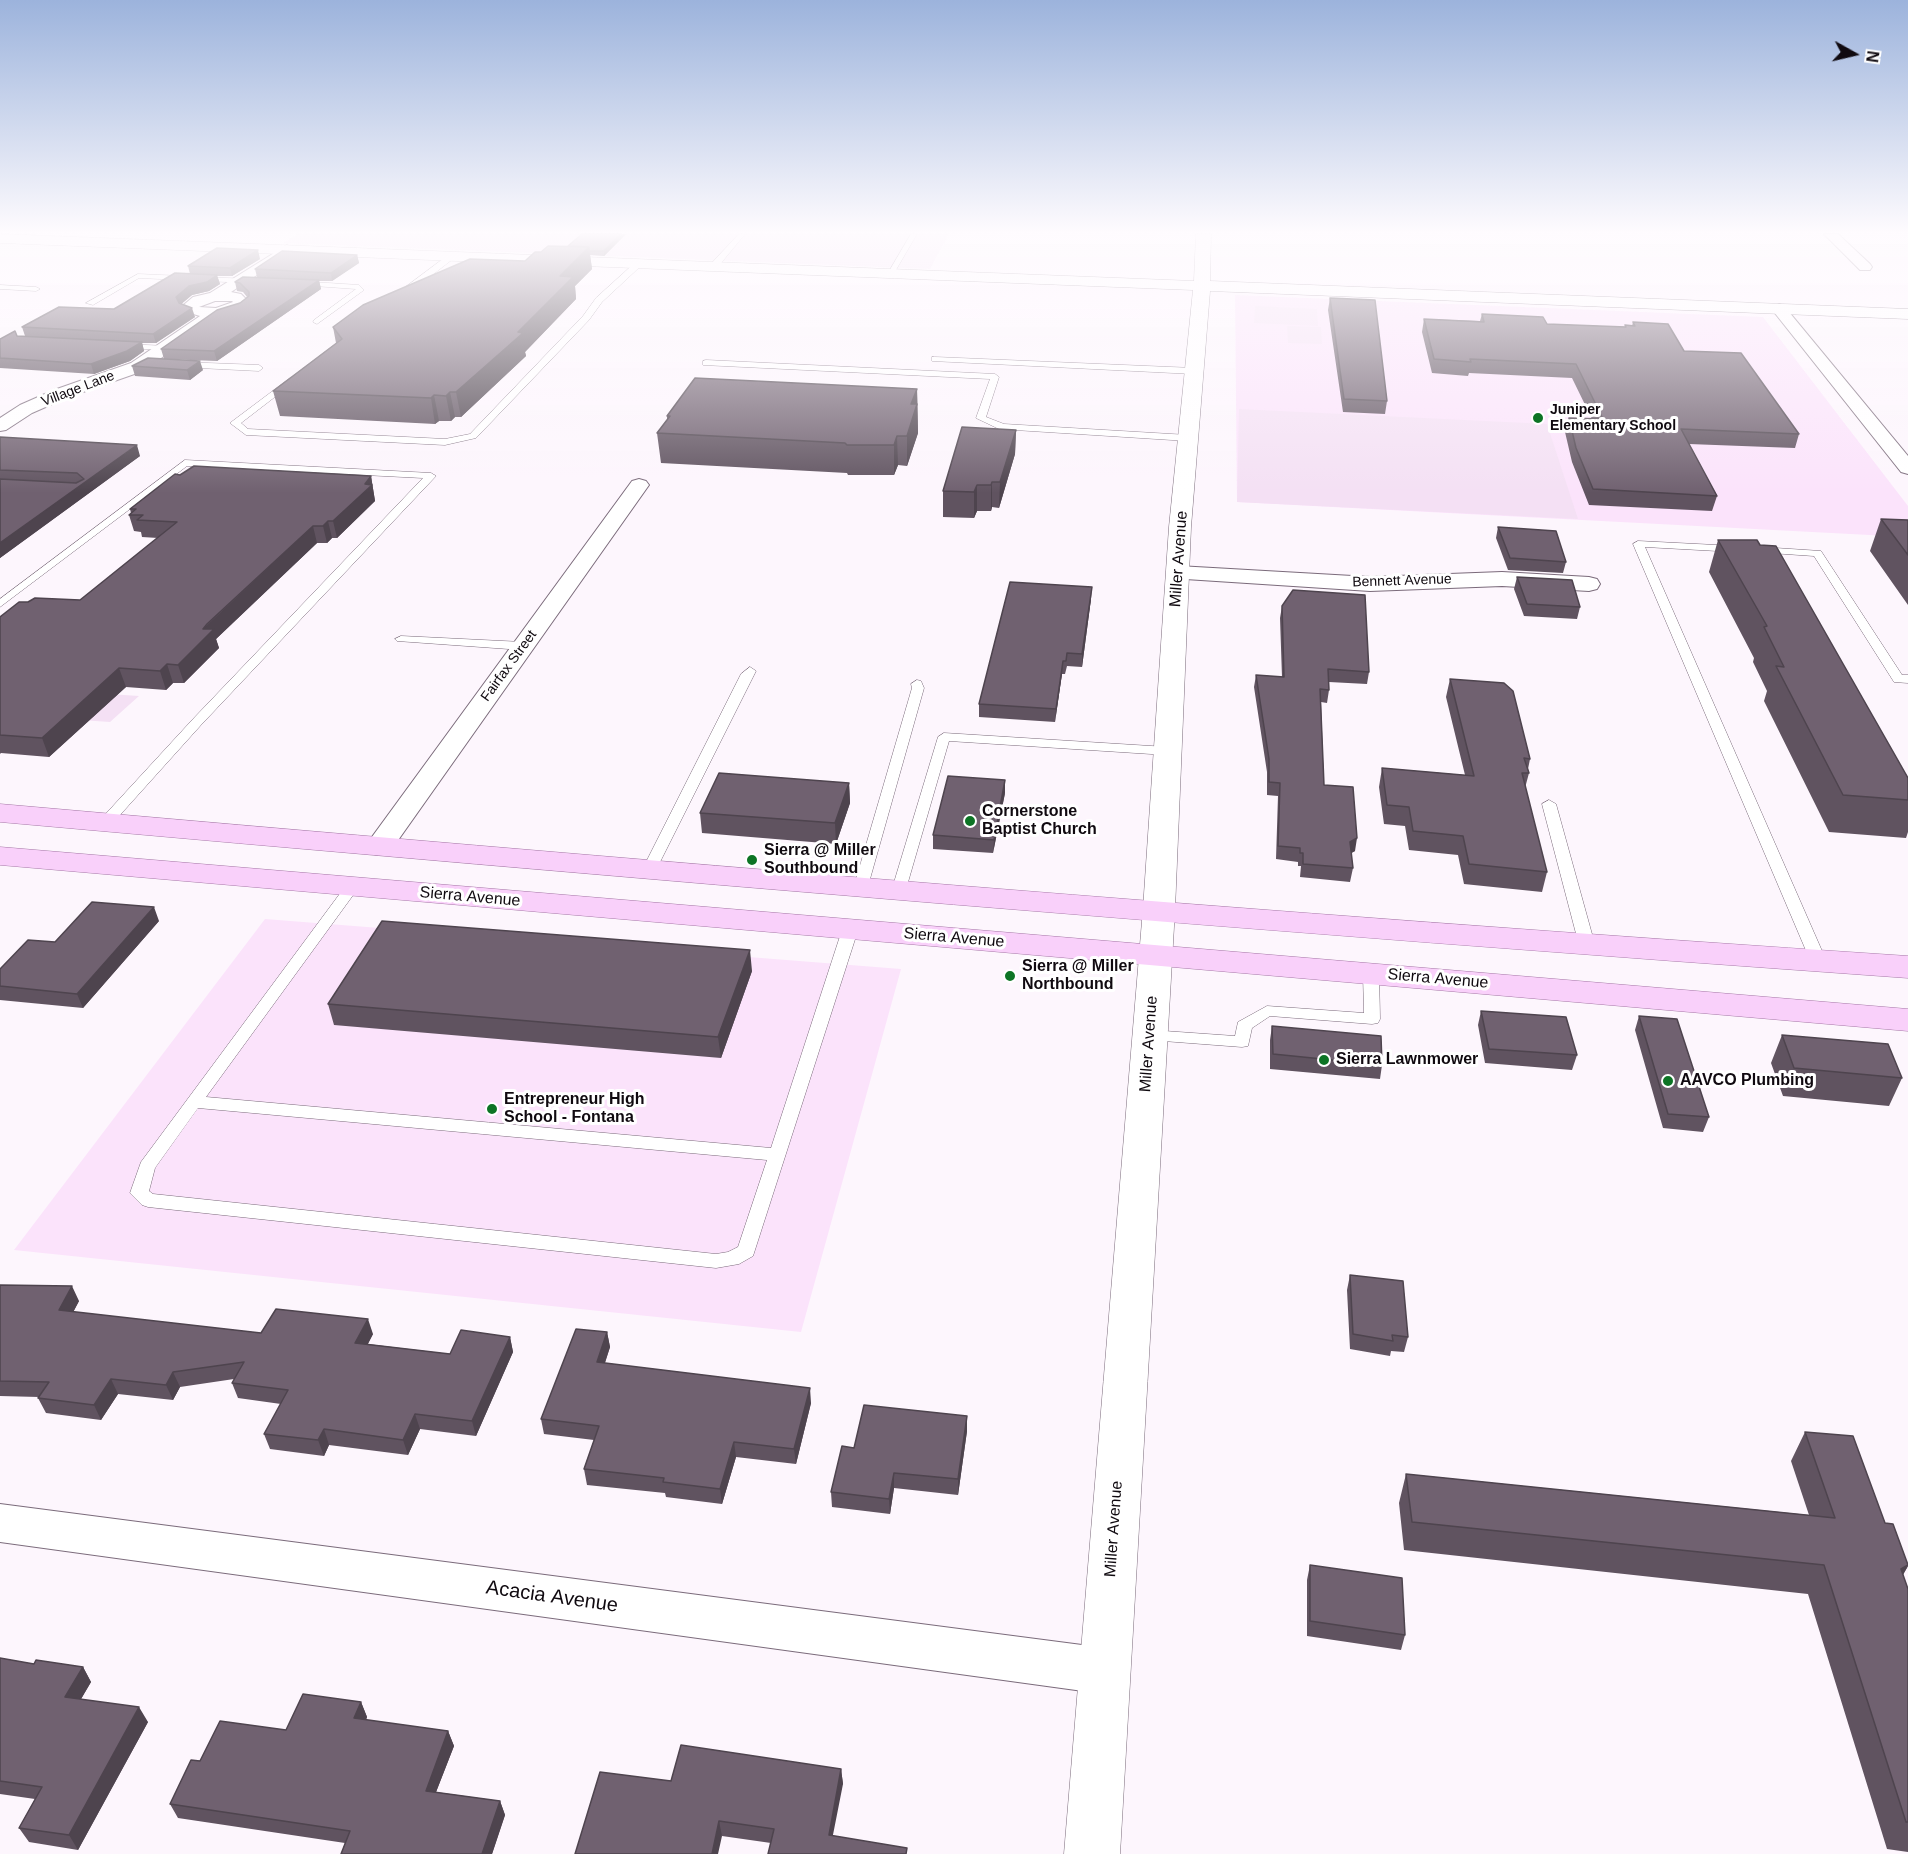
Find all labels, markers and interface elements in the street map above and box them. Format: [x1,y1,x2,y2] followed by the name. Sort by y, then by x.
[1824,24,1884,84] north arrow
[1863,50,1882,63] text: N
[39,367,117,411] street label: Village Lane
[1550,402,1676,434] place label: Juniper Elementary School
[1531,411,1545,425] marker: Juniper Elementary School
[1166,510,1192,608] street label: Miller Avenue
[1352,571,1452,591] street label: Bennett Avenue
[478,627,540,705] street label: Fairfax Street
[982,802,1097,840] place label: Cornerstone Baptist Church
[963,814,977,828] marker: Cornerstone Baptist Church
[764,841,876,879] place label: Sierra @ Miller Southbound
[745,853,759,867] marker: Sierra @ Miller Southbound
[419,883,521,911] street label: Sierra Avenue
[903,924,1005,952] street label: Sierra Avenue
[1022,957,1134,995] place label: Sierra @ Miller Northbound
[1387,965,1489,993] street label: Sierra Avenue
[1003,969,1017,983] marker: Sierra @ Miller Northbound
[1136,995,1162,1093] street label: Miller Avenue
[1336,1050,1478,1070] place label: Sierra Lawnmower
[1317,1053,1331,1067] marker: Sierra Lawnmower
[1680,1071,1814,1091] place label: AAVCO Plumbing
[1661,1074,1675,1088] marker: AAVCO Plumbing
[504,1090,644,1128] place label: Entrepreneur High School - Fontana
[485,1102,499,1116] marker: Entrepreneur High School - Fontana
[1101,1480,1127,1578] street label: Miller Avenue
[484,1576,620,1618] street label: Acacia Avenue

